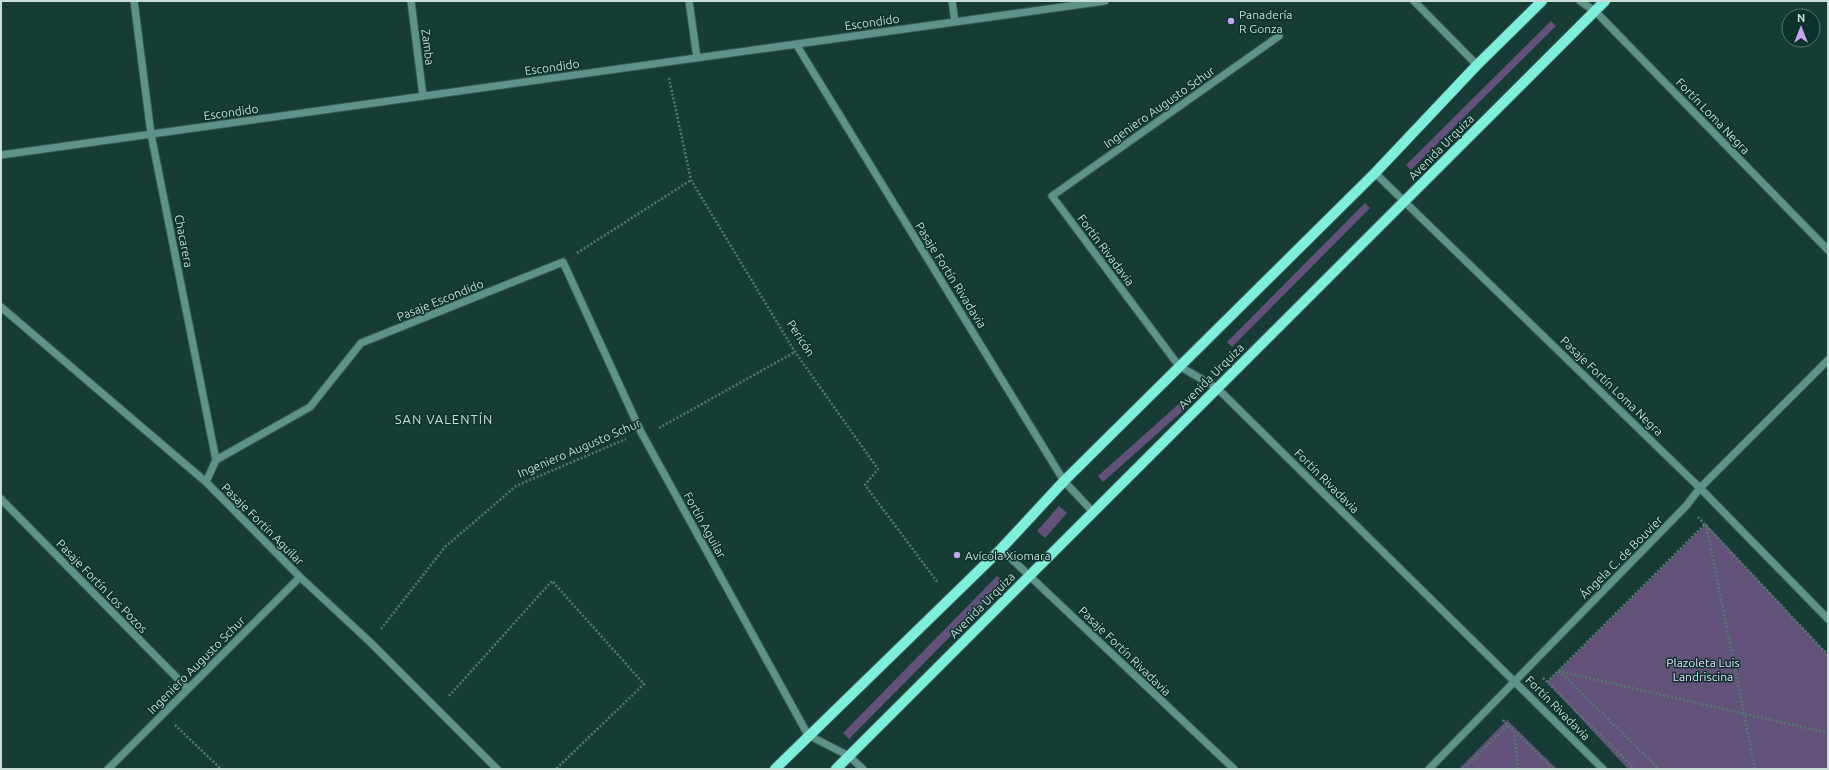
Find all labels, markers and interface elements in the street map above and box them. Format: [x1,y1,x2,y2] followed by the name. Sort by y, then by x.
[1239,8,1293,35] place label: Panadería R Gonza
[1781,8,1821,48] north arrow
[844,12,900,32] street label: Escondido
[1797,12,1805,24] text: N
[1226,16,1236,26] marker: Panadería R Gonza
[419,28,437,66] street label: Zamba
[524,57,580,77] street label: Escondido
[1101,63,1217,150] street label: Ingeniero Augusto Schur
[1673,75,1753,157] street label: Fortín Loma Negra
[203,102,259,122] street label: Escondido
[1406,112,1476,182] street label: Avenida Urquiza
[1075,212,1137,288] street label: Fortín Rivadavia
[172,213,196,269] street label: Chacarera
[913,220,989,330] street label: Pasaje Fortín Rivadavia
[395,277,485,323] street label: Pasaje Escondido
[785,317,817,359] street label: Pericón
[1558,334,1666,438] street label: Pasaje Fortín Loma Negra
[1176,341,1246,411] street label: Avenida Urquiza
[395,411,493,426] district label: SAN VALENTÍN
[516,416,643,480] street label: Ingeniero Augusto Schur
[1292,446,1362,516] street label: Fortín Rivadavia
[219,480,307,568] street label: Pasaje Fortín Aguilar
[682,490,729,561] street label: Fortín Aguilar
[1577,513,1665,601] street label: Ángela C. de Bouvier
[54,537,150,635] street label: Pasaje Fortín Los Pozos
[965,549,1051,562] place label: Avícola Xiomara
[952,550,962,560] marker: Avícola Xiomara
[947,570,1017,640] street label: Avenida Urquiza
[1076,604,1174,698] street label: Pasaje Fortín Rivadavia
[145,613,248,716] street label: Ingeniero Augusto Schur
[1666,656,1740,683] park label: Plazoleta Luis Landriscina
[1523,673,1593,743] street label: Fortín Rivadavia

